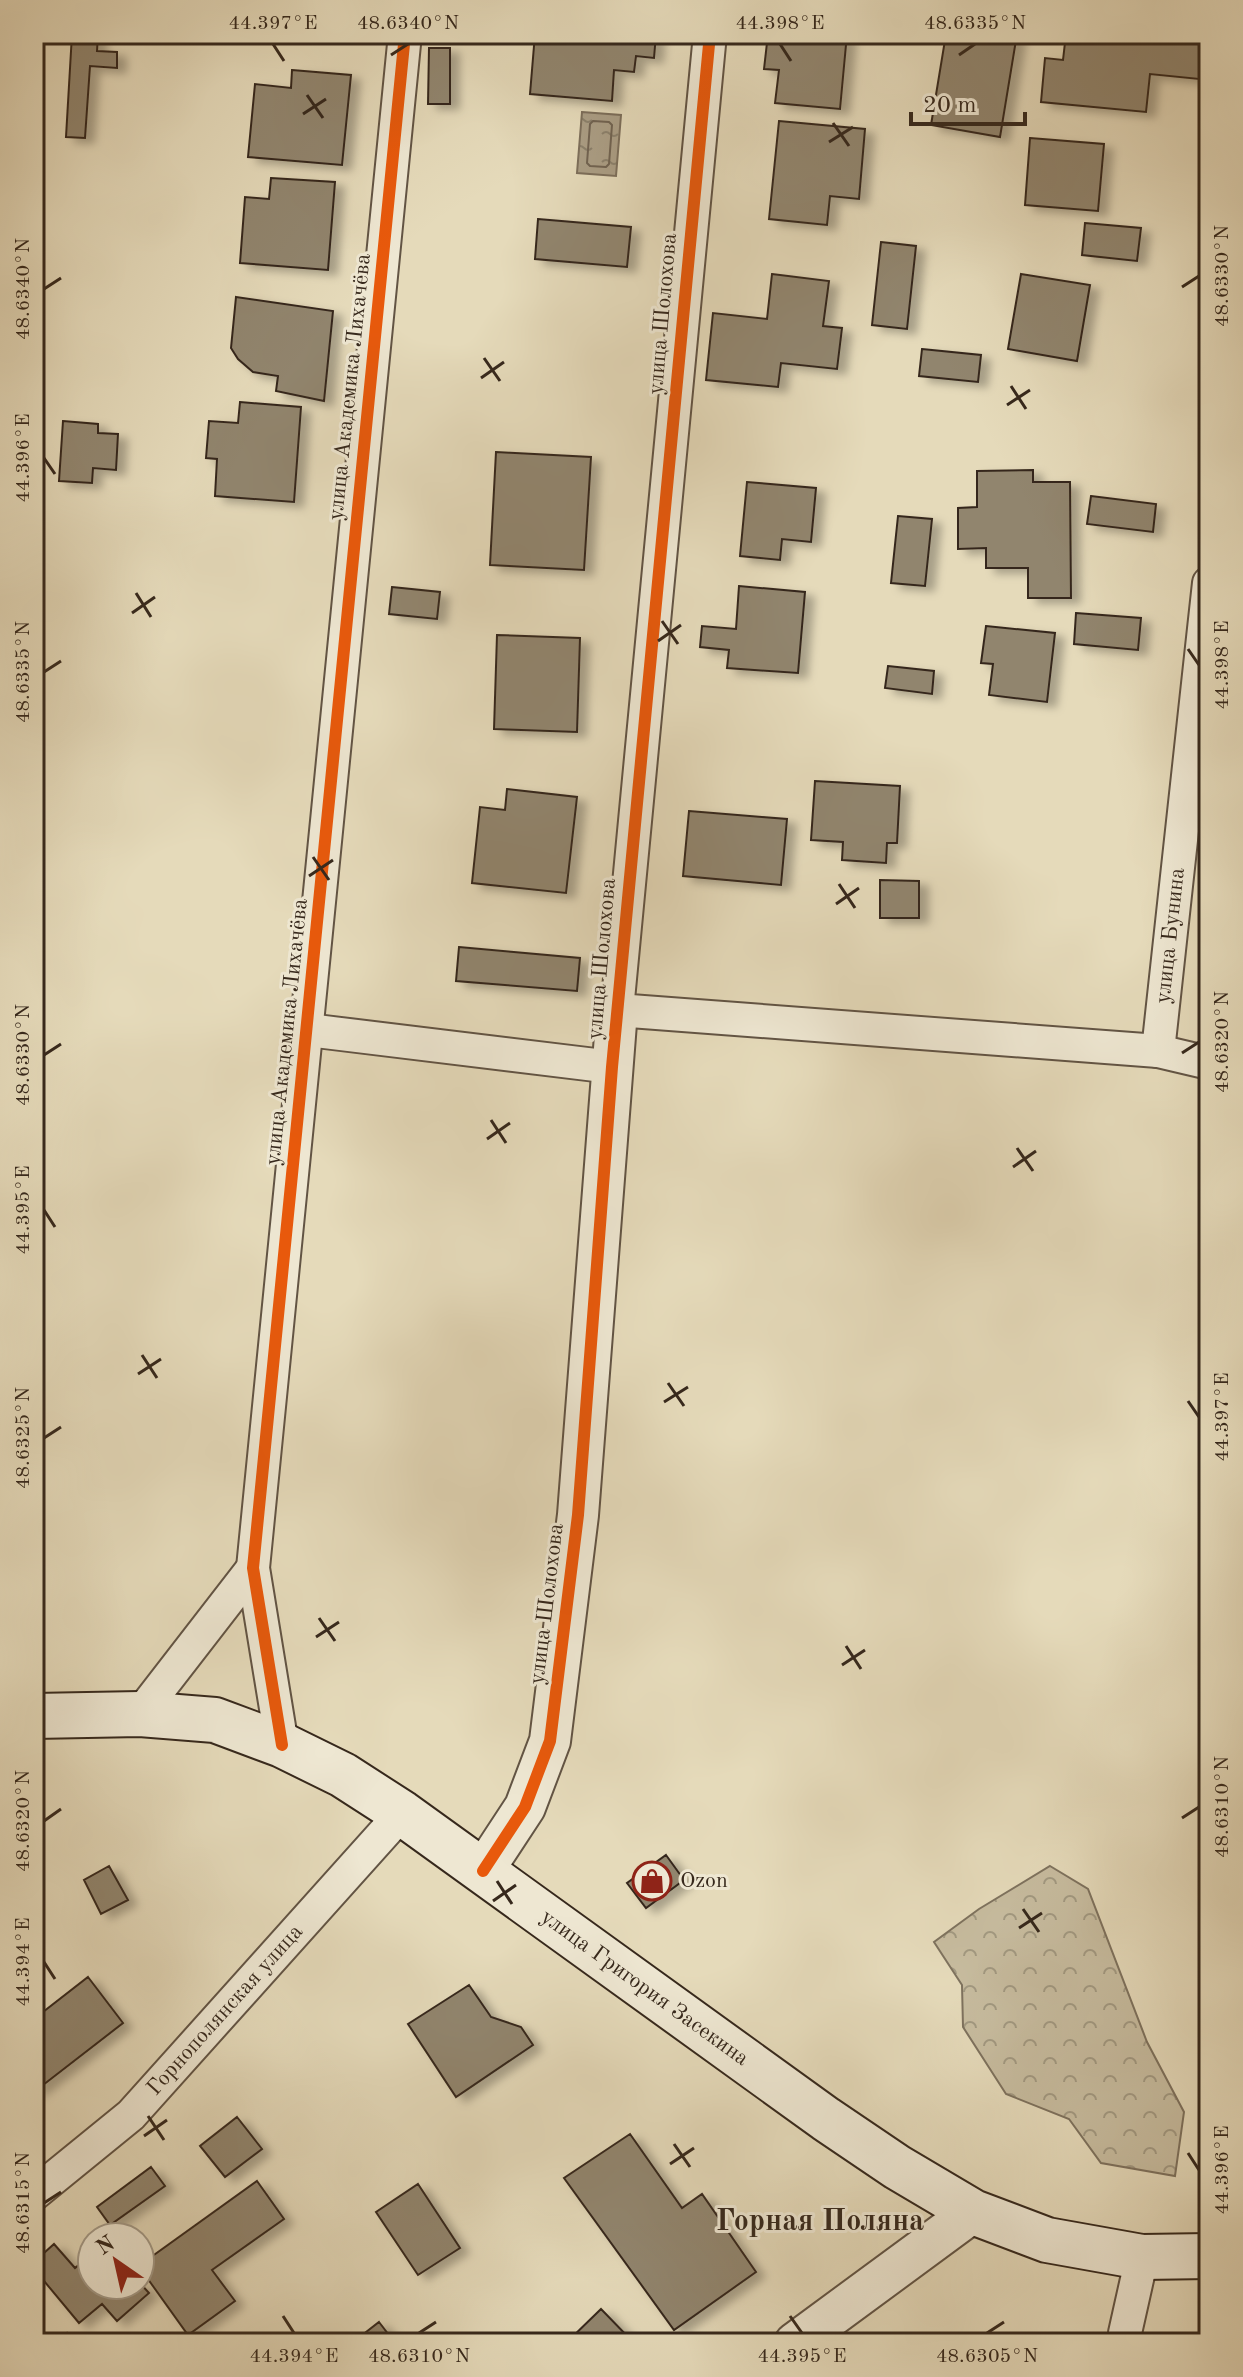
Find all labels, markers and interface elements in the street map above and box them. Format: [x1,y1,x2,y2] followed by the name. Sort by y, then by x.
[229,14,318,34] text: 44.397°E
[357,14,459,34] text: 48.6340°N
[736,14,825,34] text: 44.398°E
[924,14,1026,34] text: 48.6335°N
[911,76,1025,126] scale bar
[923,94,977,118] text: 20 m
[1213,225,1233,327] text: 48.6330°N
[645,232,681,396] street label: улица Шолохова
[14,238,34,340] text: 48.6340°N
[325,252,375,522] street label: улица Академика Лихачёва
[14,414,34,503] text: 44.396°E
[14,621,34,723] text: 48.6335°N
[1213,621,1233,710] text: 44.398°E
[1152,866,1189,1005] street label: улица Бунина
[584,877,620,1041] street label: улица Шолохова
[262,897,312,1167] street label: улица Академика Лихачёва
[1213,991,1233,1093] text: 48.6320°N
[14,1004,34,1106] text: 48.6330°N
[14,1166,34,1255] text: 44.395°E
[1213,1373,1233,1462] text: 44.397°E
[14,1387,34,1489] text: 48.6325°N
[526,1522,568,1686] street label: улица Шолохова
[1213,1756,1233,1858] text: 48.6310°N
[14,1770,34,1872] text: 48.6320°N
[631,1860,673,1902] shop icon: Ozon
[680,1870,728,1892] place label: Ozon
[537,1906,753,2070] street label: улица Григория Засекина
[14,1918,34,2007] text: 44.394°E
[143,1920,307,2100] street label: Горнополянская улица
[1213,2126,1233,2215] text: 44.396°E
[14,2152,34,2254] text: 48.6315°N
[716,2207,924,2237] district label: Горная Поляна
[76,2221,156,2301] north arrow
[93,2232,119,2260] text: N
[250,2347,339,2367] text: 44.394°E
[368,2347,470,2367] text: 48.6310°N
[758,2347,847,2367] text: 44.395°E
[936,2347,1038,2367] text: 48.6305°N

